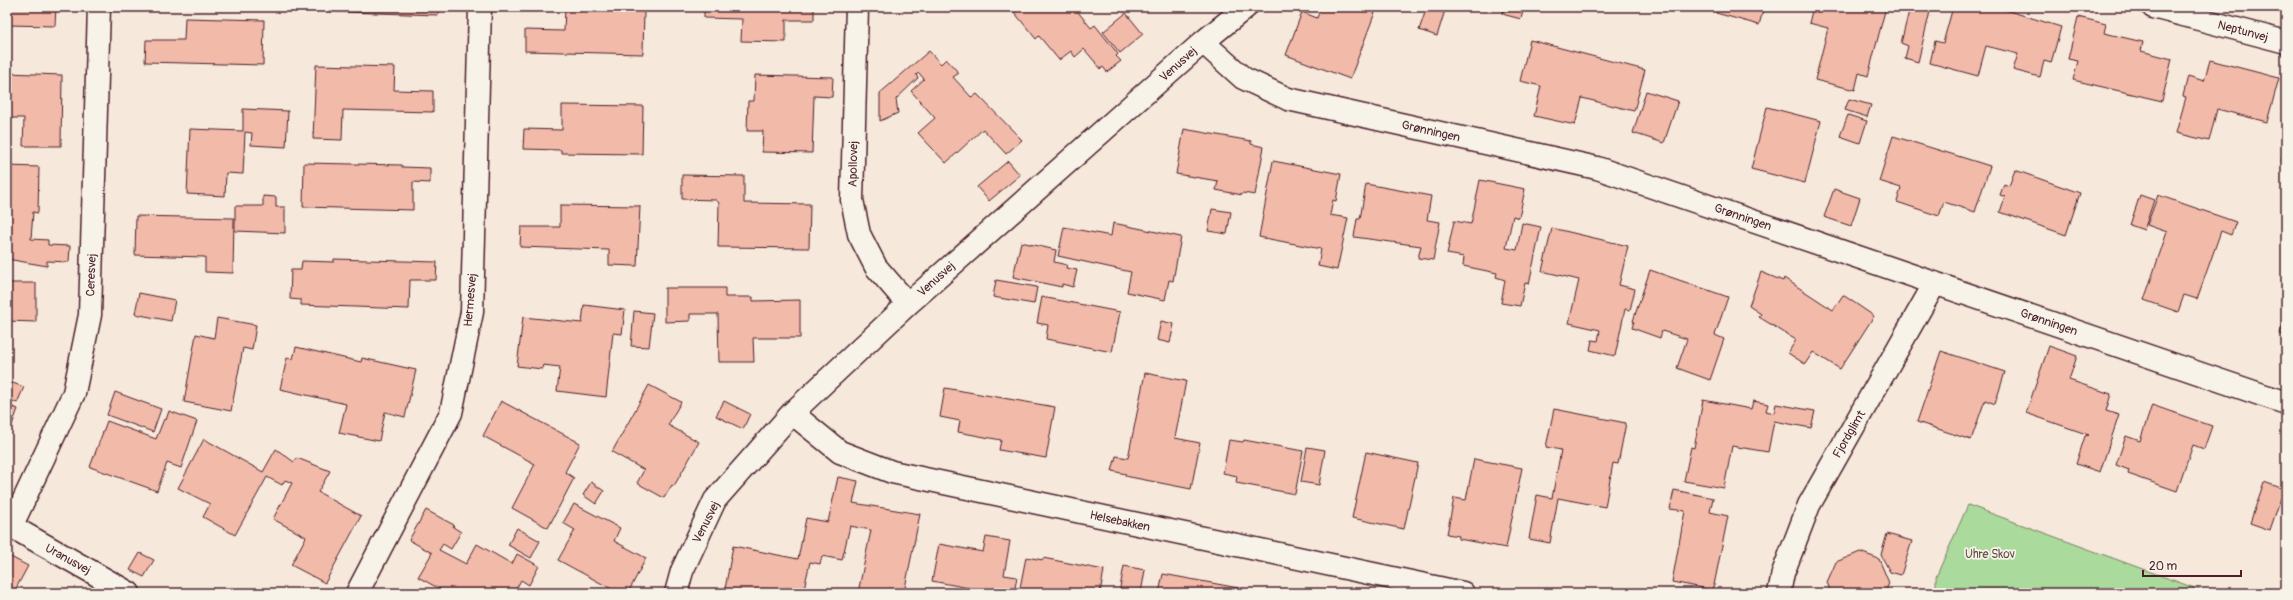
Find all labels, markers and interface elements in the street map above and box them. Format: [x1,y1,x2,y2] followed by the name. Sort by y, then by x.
[2216,18,2270,45] street label: Neptunvej
[1157,44,1200,85] street label: Venusvej
[1400,117,1462,146] street label: Grønningen
[846,141,861,187] street label: Apollovej
[1712,201,1774,234] street label: Grønningen
[83,253,100,297] street label: Ceresvej
[915,259,958,300] street label: Venusvej
[461,273,480,327] street label: Hermesvej
[2018,306,2080,339] street label: Grønningen
[1830,408,1869,461] street label: Fjordglimt
[690,499,723,546] street label: Venusvej
[1088,508,1152,535] street label: Helsebakken
[42,541,93,578] street label: Uranusvej
[1965,547,2015,562] park label: Uhre Skov
[2143,552,2241,578] scale bar
[2149,559,2178,574] text: 20 m

